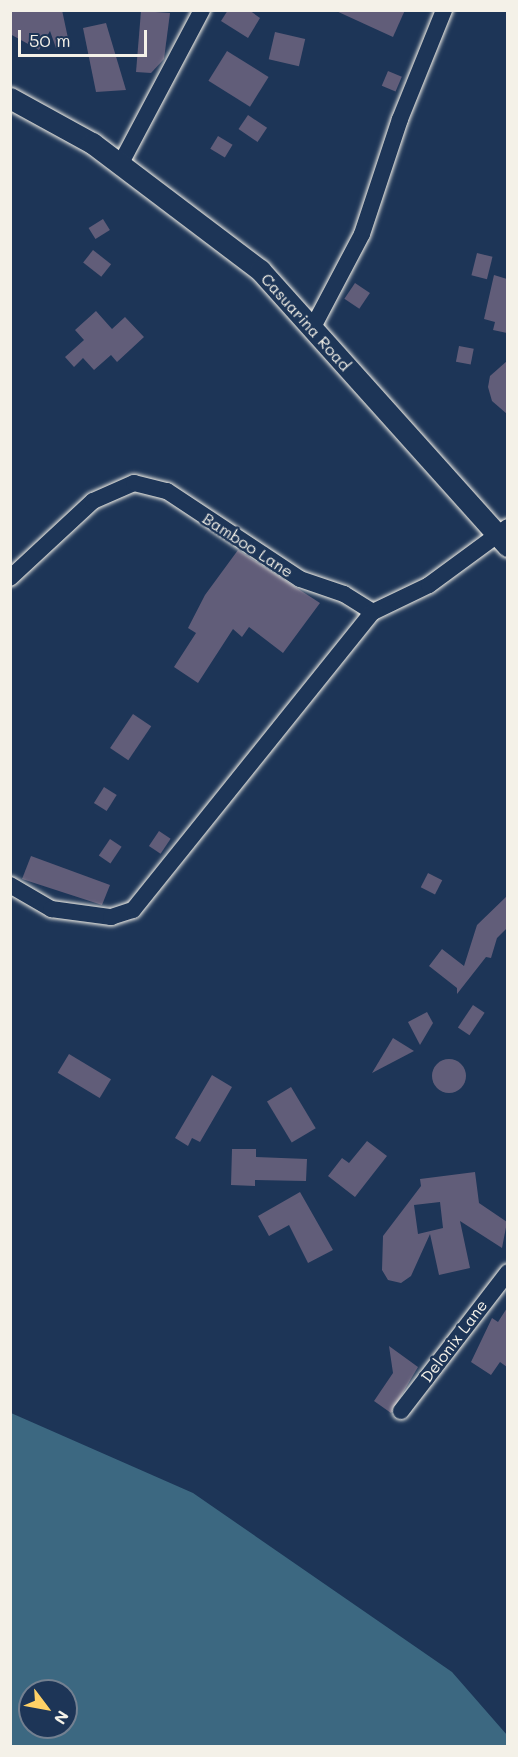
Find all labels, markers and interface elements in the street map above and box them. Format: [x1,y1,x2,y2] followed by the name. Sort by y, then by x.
[21,18,150,56] scale bar
[29,28,71,52] text: 50 m
[257,269,355,375] street label: Casuarina Road
[199,509,297,581] street label: Bamboo Lane
[417,1296,491,1386] street label: Delonix Lane
[18,1679,78,1739] north arrow
[50,1707,74,1728] text: N

